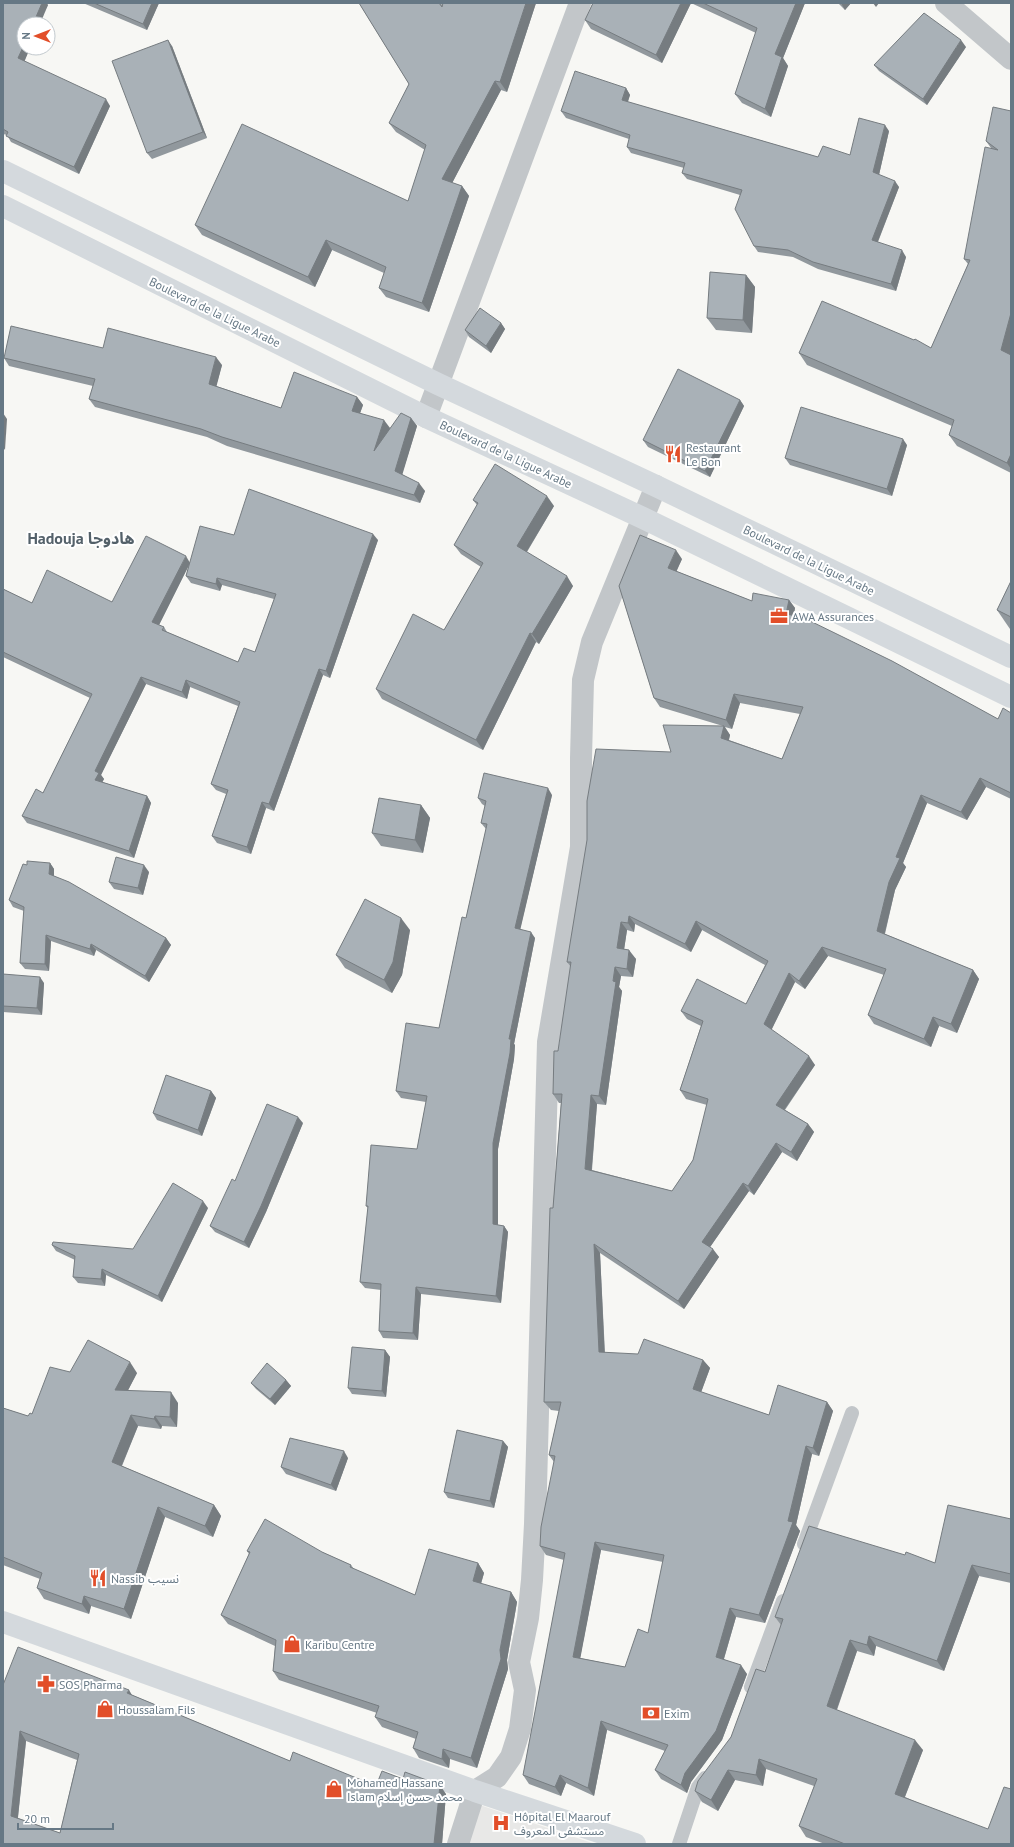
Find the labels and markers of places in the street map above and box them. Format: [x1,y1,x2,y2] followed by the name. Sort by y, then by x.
[686,440,741,469] place label: Restaurant Le Bon
[663,444,683,464] restaurant icon: Restaurant Le Bon
[769,606,789,626] office icon: AWA Assurances
[792,609,874,624] place label: AWA Assurances
[88,1568,108,1588] restaurant icon: Nassib نسيب
[111,1571,179,1586] place label: Nassib نسيب
[282,1634,302,1654] shop icon: Karibu Centre
[305,1637,375,1652] place label: Karibu Centre
[36,1674,56,1694] pharmacy icon: SOS Pharma
[59,1677,122,1692] place label: SOS Pharma
[95,1699,115,1719] shop icon: Houssalam Fils
[118,1702,195,1717] place label: Houssalam Fils
[641,1703,661,1723] bank icon: Exim
[664,1706,690,1721] place label: Exim
[347,1775,463,1806] place label: Mohamed Hassane Islam محمد حسن إسلام
[324,1779,344,1799] shop icon: Mohamed Hassane Islam محمد حسن إسلام
[514,1809,611,1838] place label: Hôpital El Maarouf مستشفى المعروف
[491,1813,511,1833] hospital icon: Hôpital El Maarouf مستشفى المعروف

